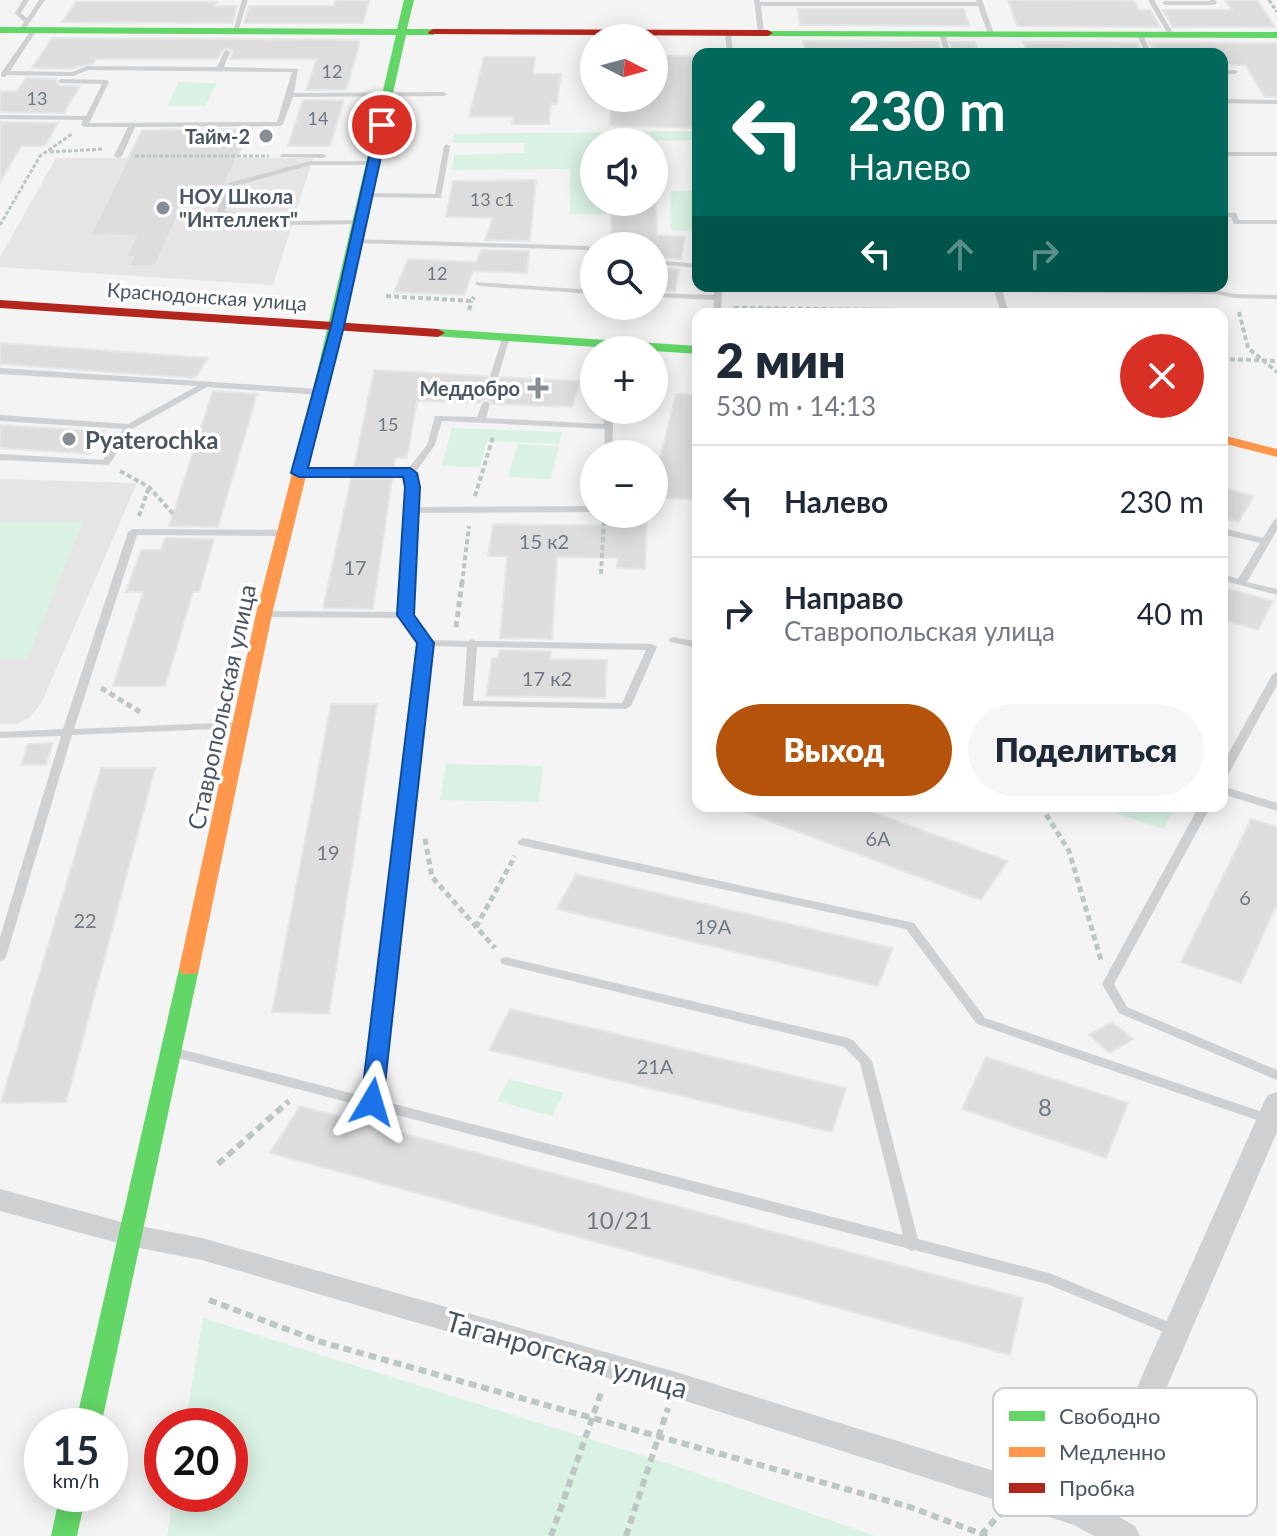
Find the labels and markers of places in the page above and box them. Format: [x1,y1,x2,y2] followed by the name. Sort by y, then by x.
[348,91,416,159] pin
[185,124,250,148] place label: Тайм-2
[257,127,275,145] marker: Тайм-2
[179,184,298,231] place label: НОУ Школа "Интеллект"
[154,199,172,217] marker: НОУ Школа "Интеллект"
[419,376,520,400] place label: Меддобро
[527,377,549,399] marker: Меддобро
[85,425,218,454] place label: Pyaterochka
[60,430,78,448] marker: Pyaterochka

